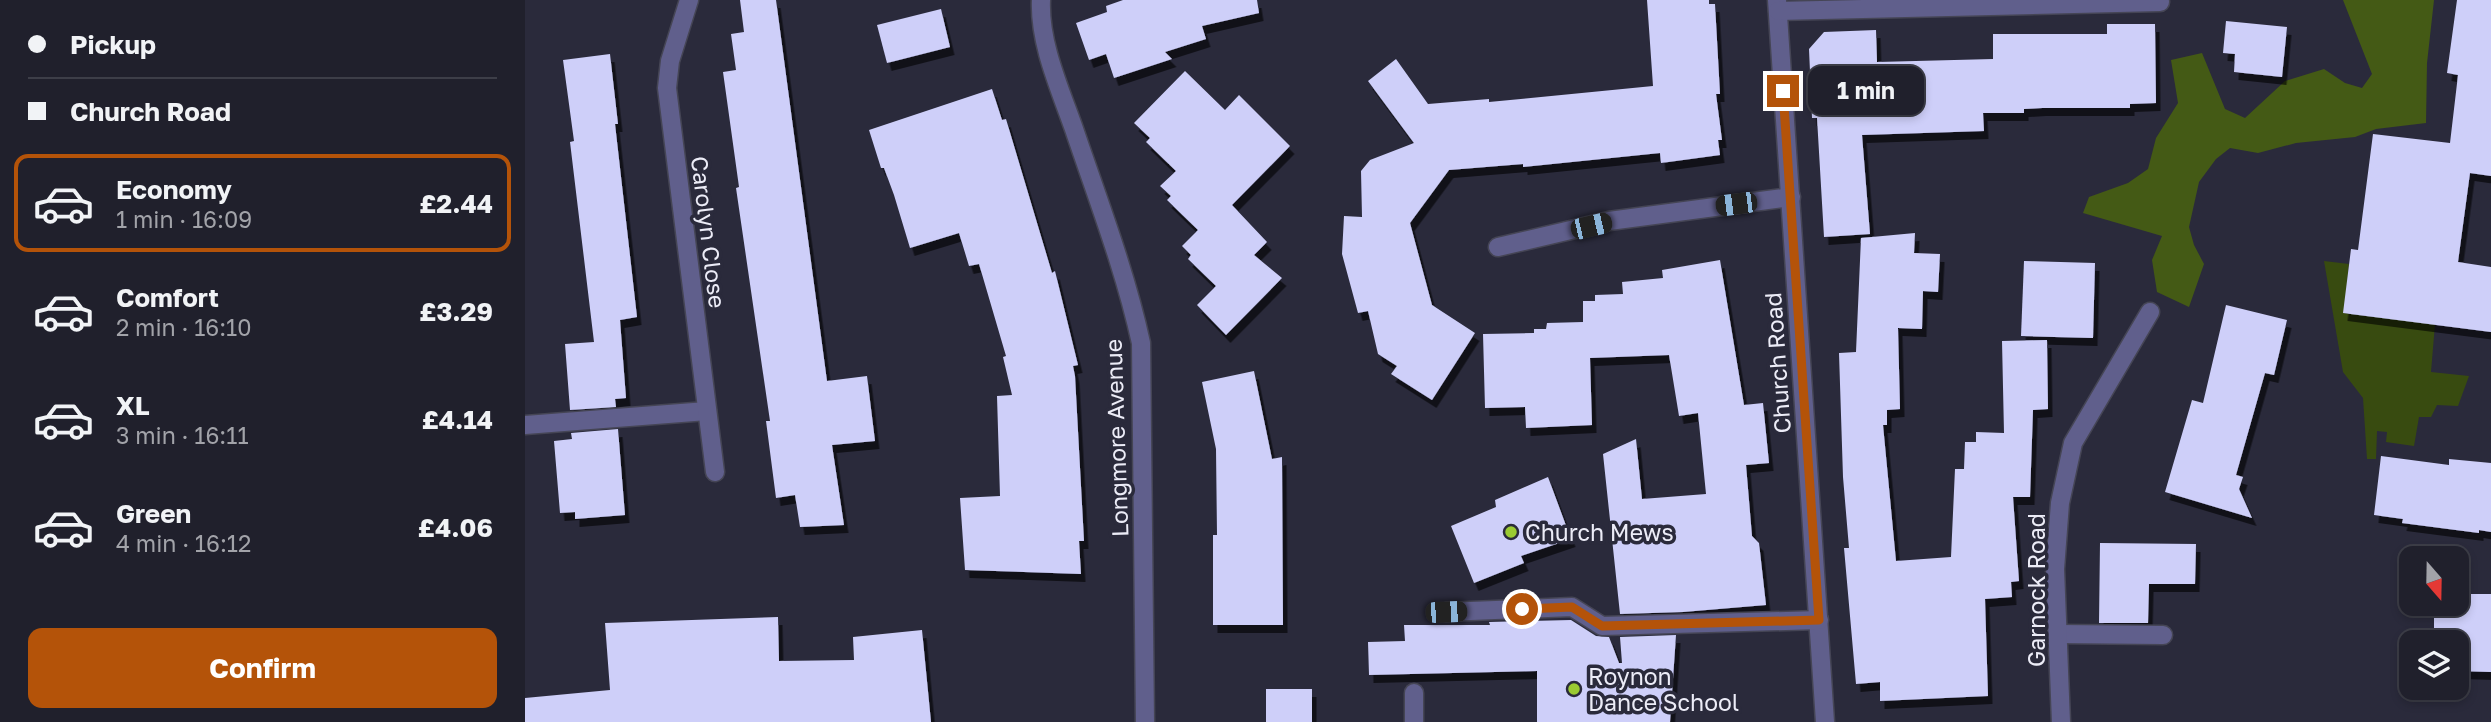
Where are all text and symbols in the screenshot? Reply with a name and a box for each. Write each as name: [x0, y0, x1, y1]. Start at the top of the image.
text: Pickup: [70, 29, 156, 60]
callout: 1 min: [1807, 66, 1923, 116]
route end: [1767, 75, 1799, 107]
text: 1 min: [1837, 76, 1895, 104]
text: Church Road: [70, 96, 231, 127]
street label: Carolyn Close: [686, 154, 732, 310]
icon: car: [32, 172, 95, 235]
text: Economy: [116, 174, 232, 205]
text: £2.44: [419, 188, 493, 219]
car: [1714, 191, 1759, 217]
text: 1 min · 16:09: [116, 205, 252, 233]
car: [1569, 211, 1614, 241]
icon: car: [32, 280, 95, 343]
text: Comfort: [116, 282, 219, 313]
street label: Church Road: [1758, 292, 1796, 434]
text: £3.29: [419, 296, 493, 327]
text: 2 min · 16:10: [116, 313, 252, 341]
street label: Longmore Avenue: [1099, 338, 1133, 538]
icon: car: [32, 388, 95, 451]
text: XL: [116, 390, 150, 421]
text: £4.14: [422, 404, 493, 435]
text: 3 min · 16:11: [116, 421, 249, 449]
icon: car: [32, 496, 95, 559]
text: Green: [116, 498, 191, 529]
text: £4.06: [418, 512, 493, 543]
street label: Garnock Road: [2022, 513, 2050, 667]
place label: Church Mews: [1525, 518, 1674, 546]
marker: Church Mews: [1503, 524, 1519, 540]
text: 4 min · 16:12: [116, 529, 251, 557]
north arrow: [2399, 546, 2469, 616]
map controls: [2399, 546, 2469, 700]
route start: [1506, 593, 1538, 625]
car: [1425, 601, 1468, 623]
button: Confirm: [28, 628, 497, 708]
button: layers: [2399, 630, 2469, 700]
place label: Roynon Dance School: [1588, 662, 1739, 716]
marker: Roynon Dance School: [1566, 681, 1582, 697]

